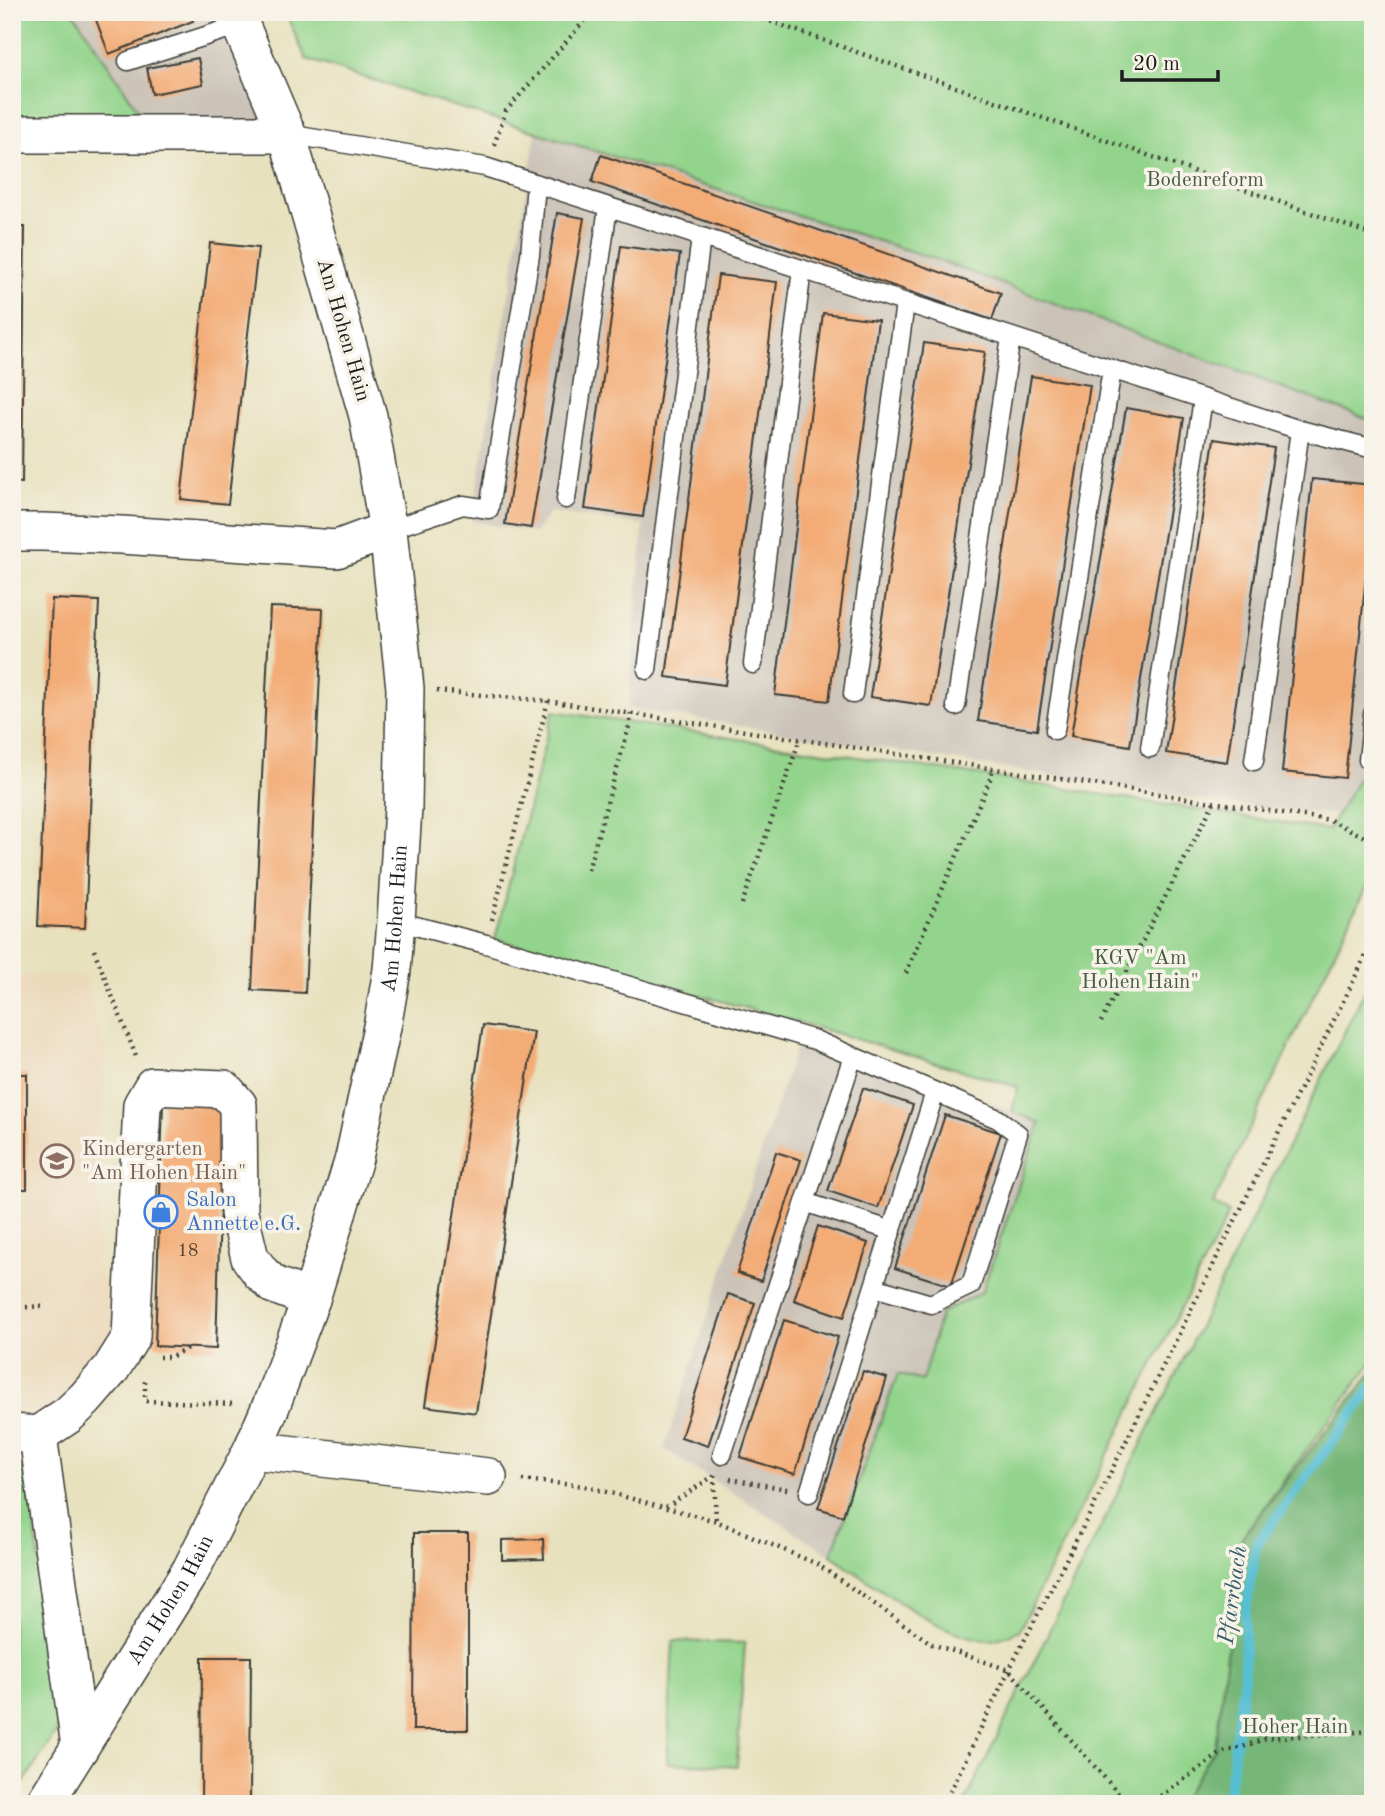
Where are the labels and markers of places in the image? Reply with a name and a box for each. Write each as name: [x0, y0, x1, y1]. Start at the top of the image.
place label: Kindergarten "Am Hohen Hain": [82, 1139, 246, 1184]
school or university icon: Kindergarten "Am Hohen Hain": [38, 1142, 76, 1180]
place label: Salon Annette e.G.: [186, 1190, 301, 1235]
shop icon: Salon Annette e.G.: [142, 1193, 180, 1231]

